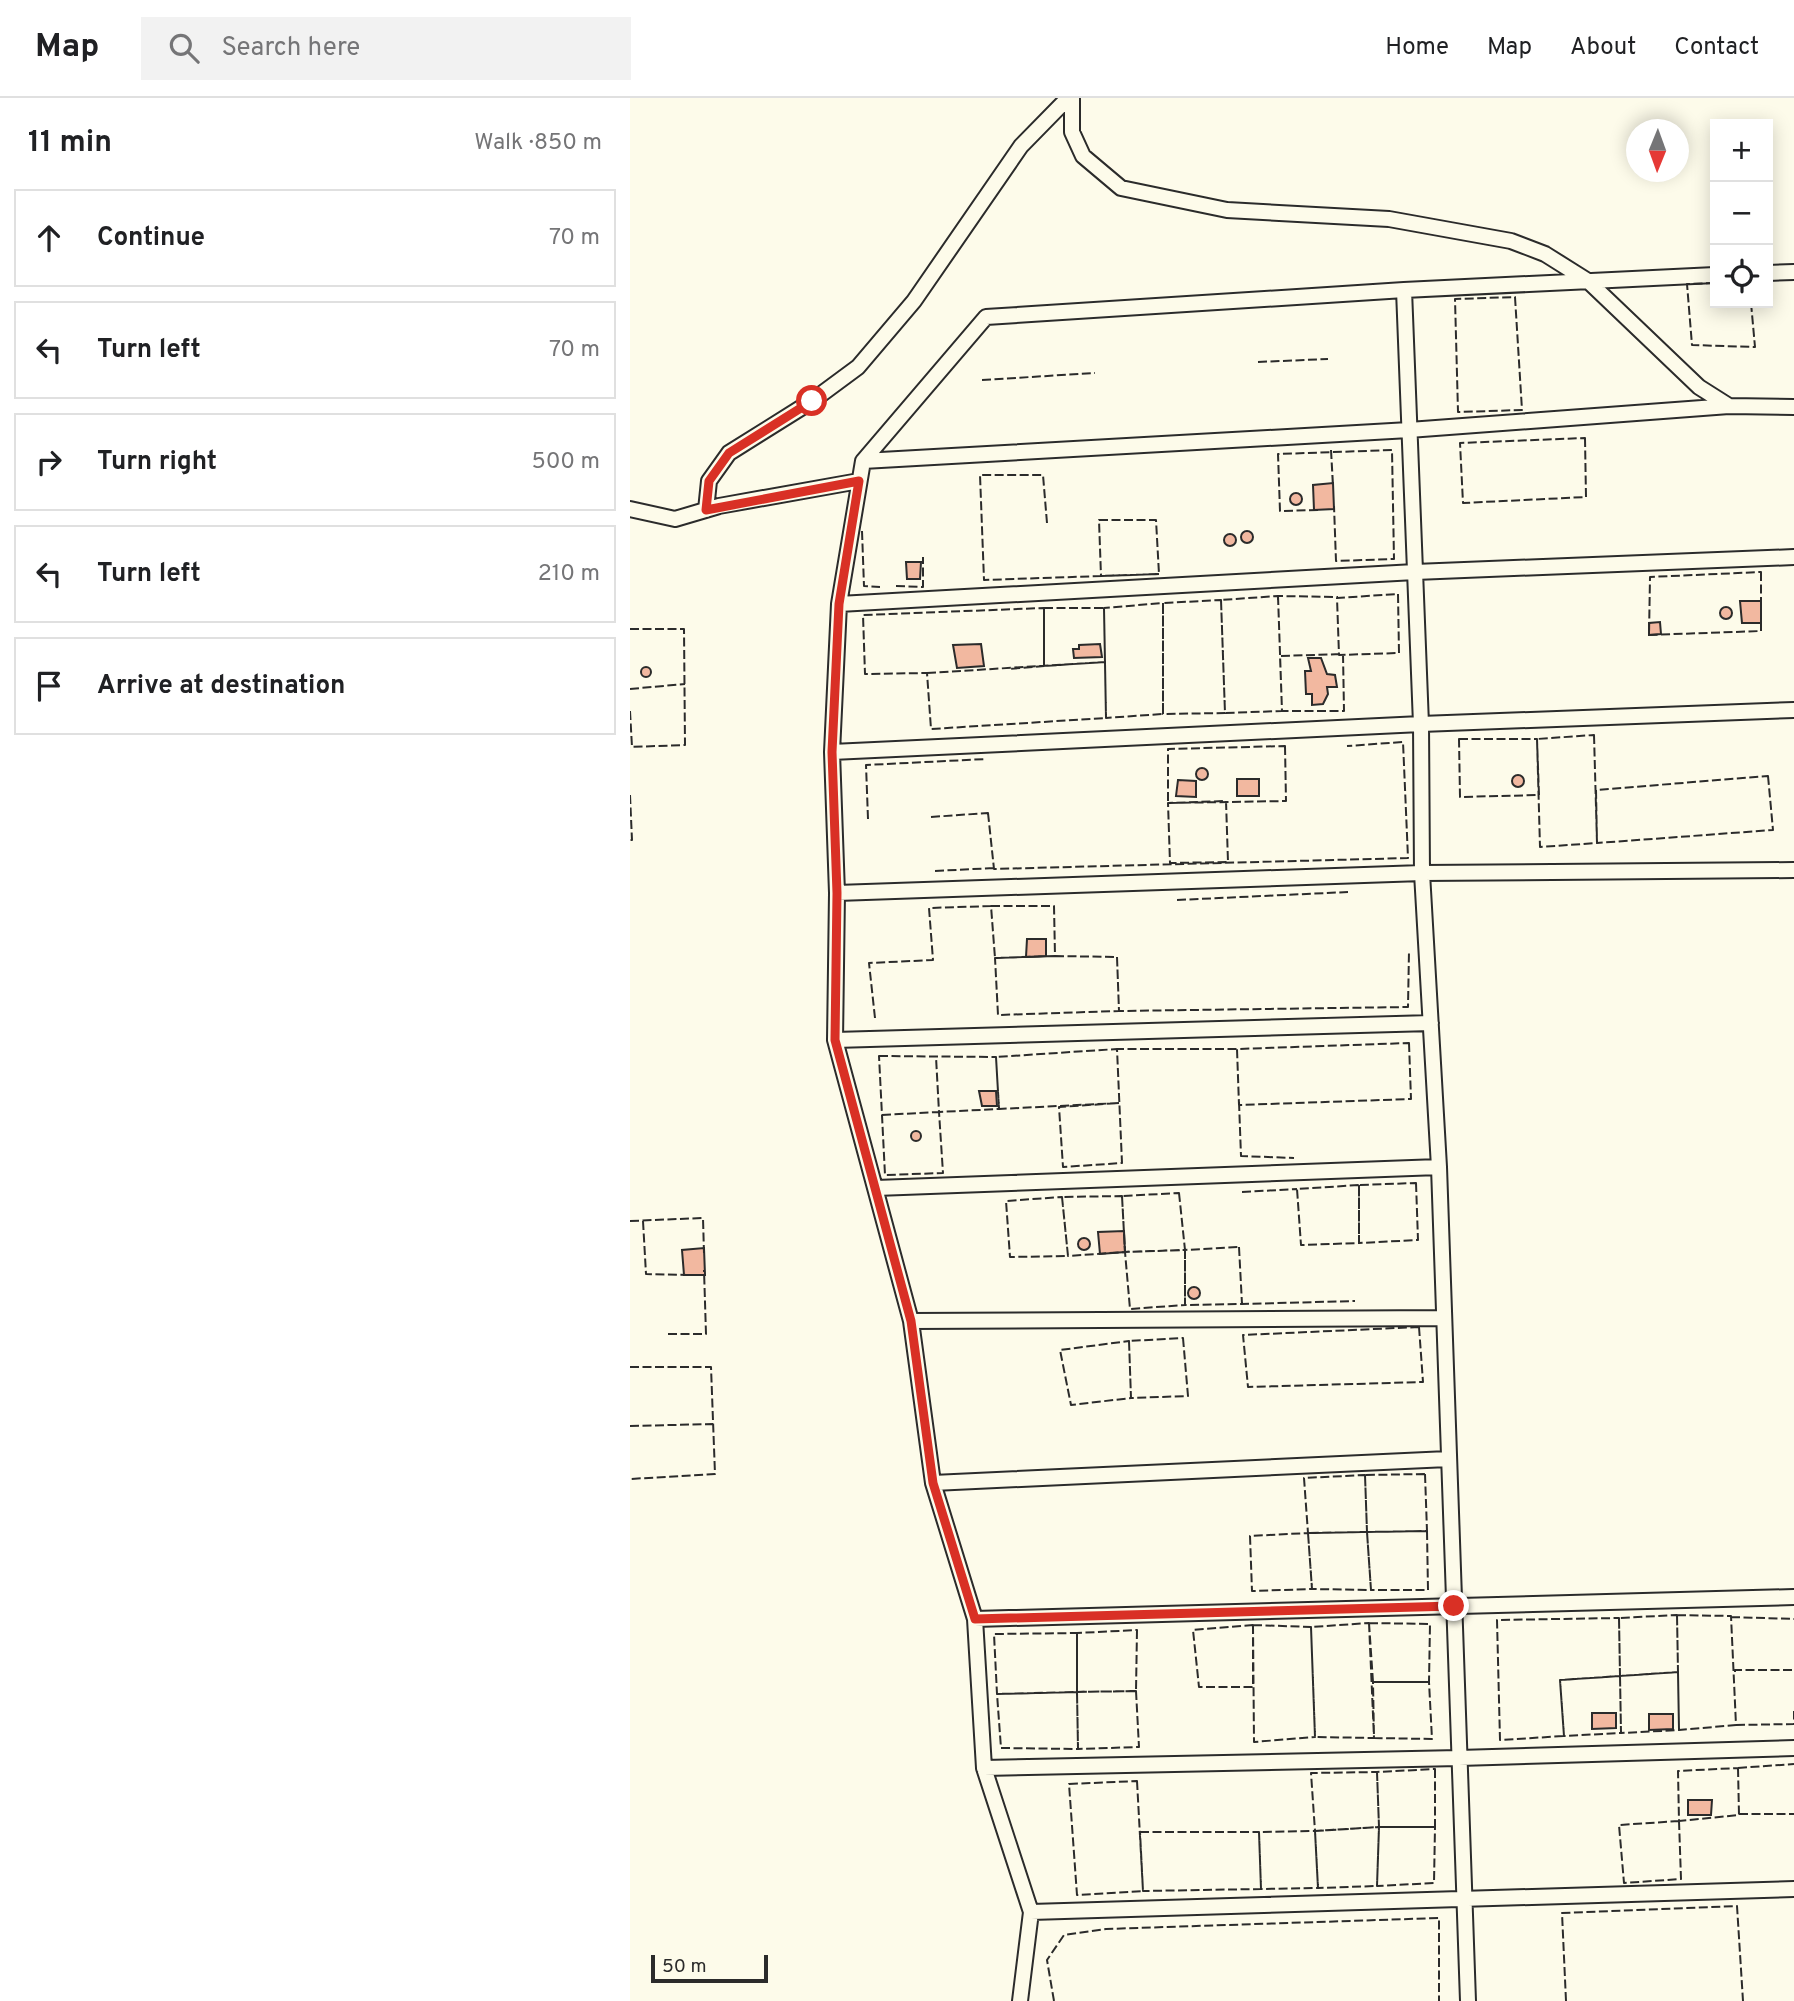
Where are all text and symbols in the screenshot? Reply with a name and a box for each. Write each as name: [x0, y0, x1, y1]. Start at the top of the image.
search box: [141, 17, 631, 80]
text: Map: [35, 27, 99, 69]
icon: search: [165, 29, 203, 67]
text: Search here: [221, 32, 360, 65]
text: Home: [1385, 33, 1449, 63]
text: Map: [1487, 33, 1532, 63]
text: About: [1570, 33, 1636, 63]
text: Contact: [1674, 33, 1759, 63]
north arrow: [1626, 119, 1689, 182]
map controls: [1710, 119, 1773, 308]
button: +: [1710, 119, 1773, 182]
text: 11 min: [28, 125, 112, 162]
text: Walk · 850 m: [474, 129, 602, 158]
button: −: [1710, 182, 1773, 245]
icon: ahead: [30, 219, 68, 257]
text: Continue: [97, 222, 205, 255]
text: 70 m: [549, 224, 600, 253]
button: locate: [1710, 245, 1773, 308]
icon: left: [30, 331, 68, 369]
text: Turn left: [97, 334, 201, 367]
text: 70 m: [549, 336, 600, 365]
route start: [796, 385, 827, 416]
icon: right: [30, 443, 68, 481]
text: Turn right: [97, 446, 217, 479]
text: 500 m: [532, 448, 600, 477]
icon: left: [30, 555, 68, 593]
text: Turn left: [97, 558, 201, 591]
text: 210 m: [538, 560, 600, 589]
icon: arrive: [30, 667, 68, 705]
text: Arrive at destination: [97, 670, 345, 703]
route end: [1438, 1590, 1469, 1621]
scale bar: [651, 1952, 768, 1984]
text: 50 m: [662, 1955, 707, 1979]

